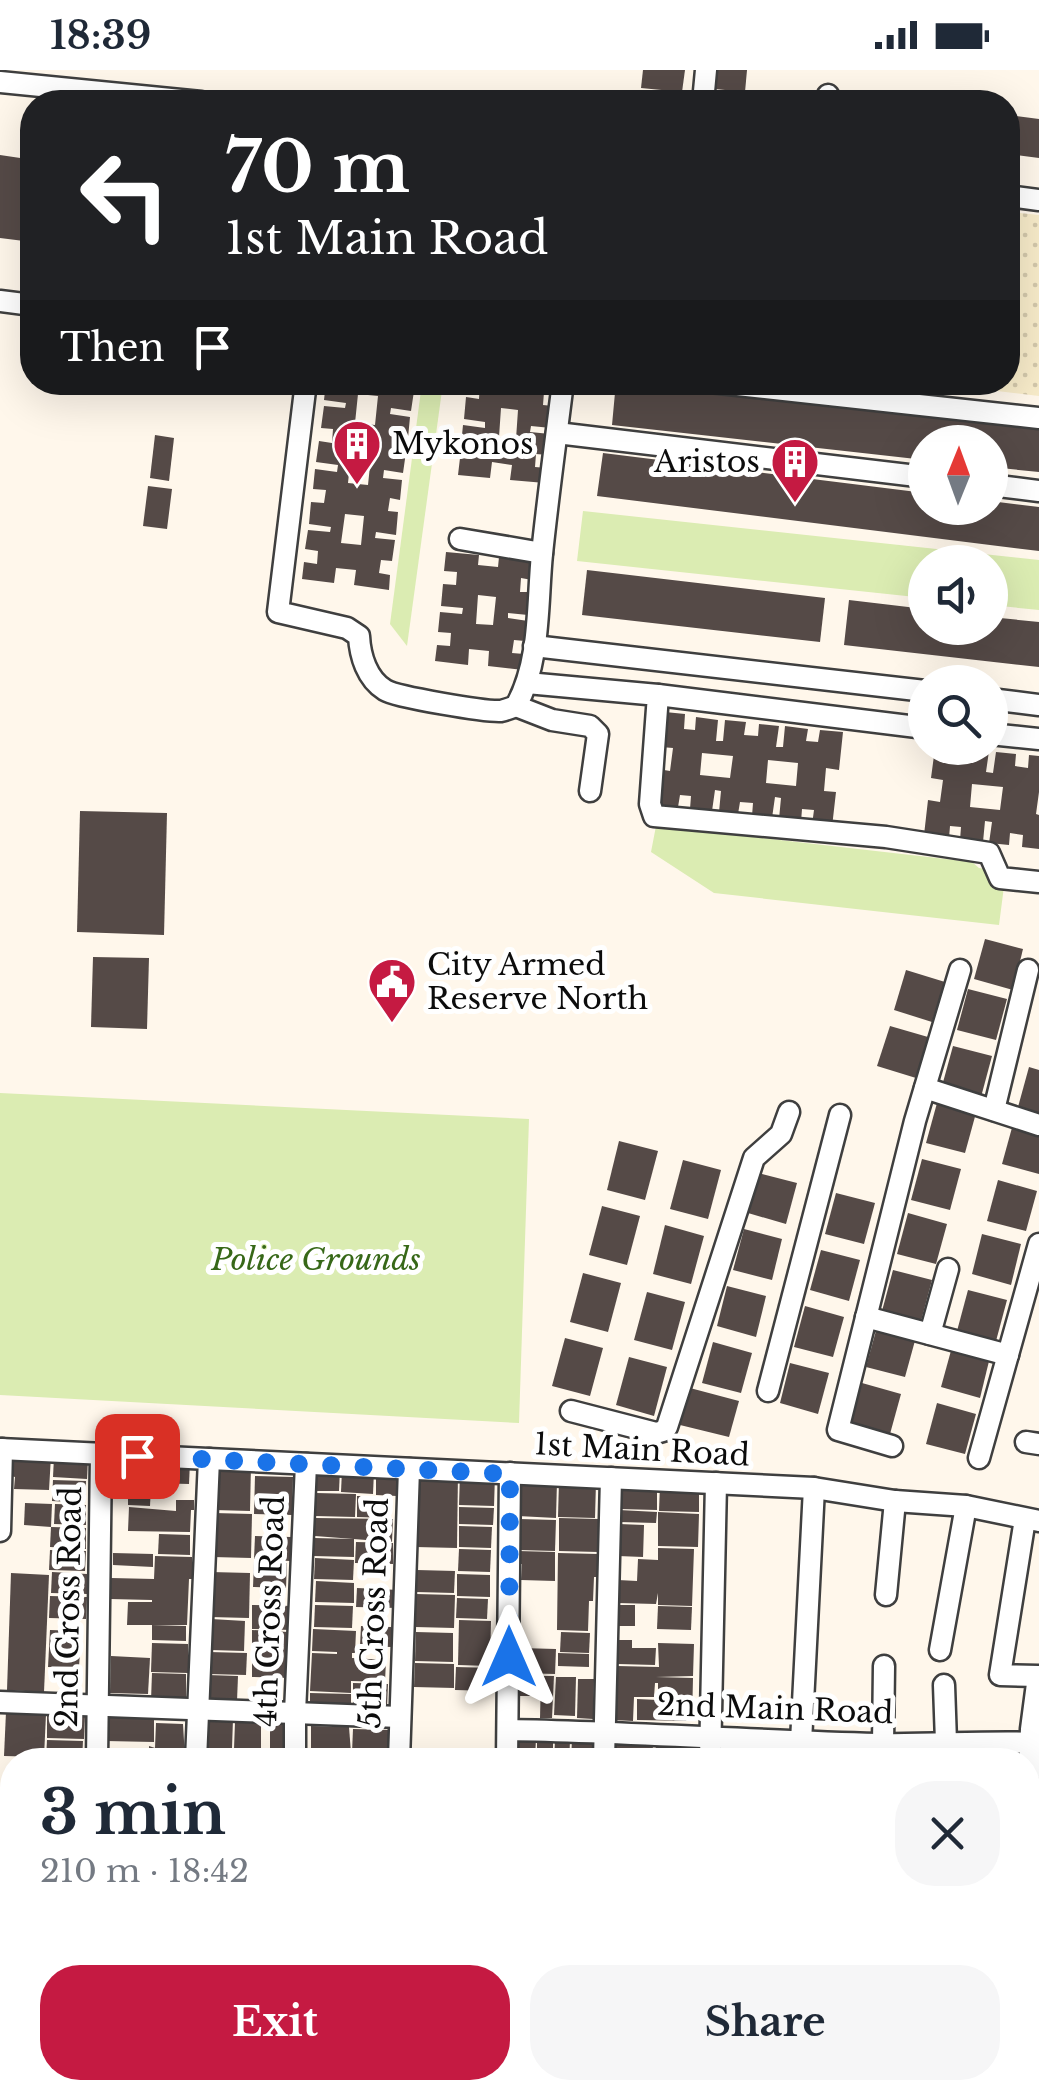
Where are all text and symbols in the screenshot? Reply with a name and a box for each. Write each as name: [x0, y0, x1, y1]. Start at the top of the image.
text: 18:39: [50, 12, 151, 59]
text: 70 m: [225, 124, 410, 211]
icon: left: [60, 130, 190, 260]
text: 1st Main Road: [225, 210, 548, 266]
icon: arrive: [185, 320, 240, 375]
text: Then: [60, 324, 165, 371]
building icon: Mykonos: [331, 418, 383, 486]
place label: Mykonos: [392, 425, 534, 462]
north arrow: [908, 425, 1008, 525]
map controls: [908, 425, 1008, 765]
building icon: Aristos: [769, 436, 821, 504]
place label: Aristos: [653, 443, 760, 480]
button: sound: [908, 545, 1008, 645]
button: search: [908, 665, 1008, 765]
place label: City Armed Reserve North: [427, 946, 648, 1017]
public building icon: City Armed Reserve North: [366, 956, 418, 1024]
park label: Police Grounds: [210, 1241, 421, 1278]
pin: [95, 1414, 180, 1499]
street label: 1st Main Road: [533, 1425, 751, 1474]
icon: arrive: [110, 1429, 165, 1484]
street label: 2nd Cross Road: [48, 1486, 89, 1728]
street label: 4th Cross Road: [247, 1495, 292, 1727]
street label: 5th Cross Road: [351, 1497, 396, 1729]
position arrow: [457, 1605, 561, 1709]
street label: 2nd Main Road: [656, 1686, 894, 1731]
text: 3 min: [40, 1776, 226, 1850]
button: close: [895, 1781, 1000, 1886]
text: 210 m · 18:42: [40, 1851, 249, 1891]
button: Exit: [40, 1965, 510, 2080]
button: Share: [530, 1965, 1000, 2080]

